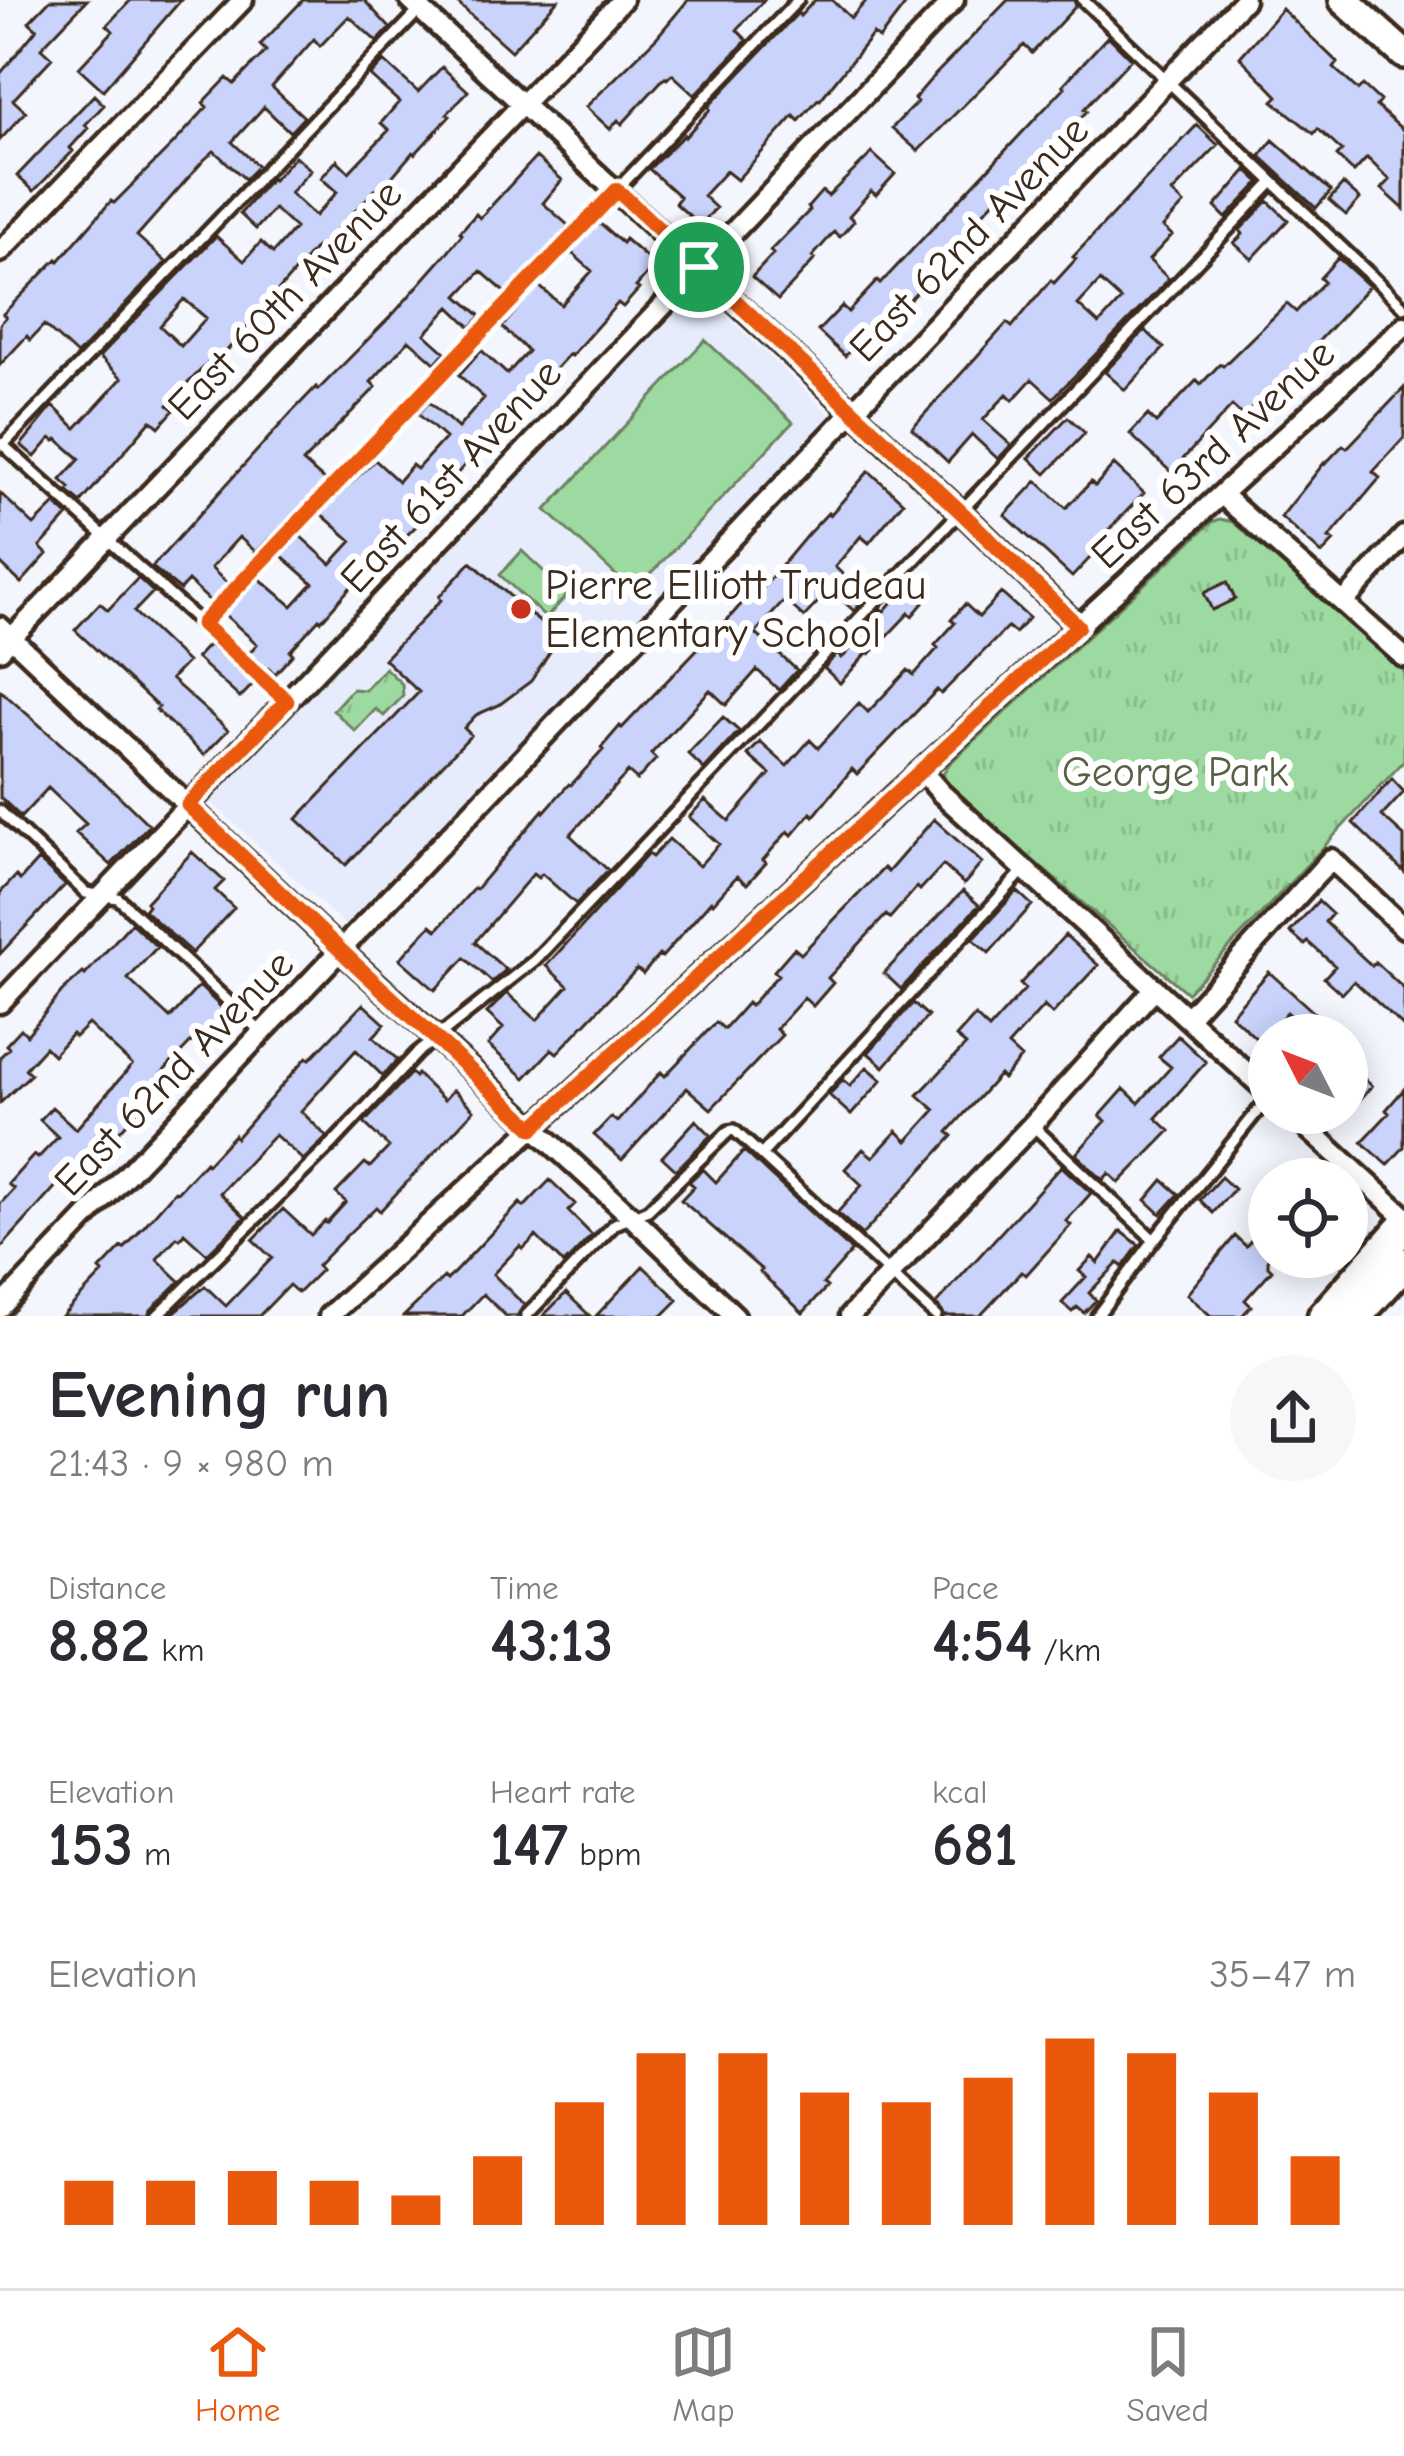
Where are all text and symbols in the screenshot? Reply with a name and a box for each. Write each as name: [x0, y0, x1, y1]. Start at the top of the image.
street label: East 62nd Avenue: [839, 106, 1099, 372]
street label: East 60th Avenue: [158, 170, 412, 430]
pin: [648, 216, 750, 318]
icon: arrive: [666, 234, 732, 300]
street label: East 63rd Avenue: [1081, 329, 1345, 579]
street label: East 61st Avenue: [330, 349, 572, 603]
place label: Pierre Elliott Trudeau Elementary School: [545, 561, 926, 658]
marker: Pierre Elliott Trudeau Elementary School: [508, 596, 534, 622]
park label: George Park: [1062, 748, 1288, 797]
street label: East 62nd Avenue: [44, 940, 304, 1206]
north arrow: [1248, 1014, 1368, 1134]
map controls: [1248, 1014, 1368, 1278]
button: locate: [1248, 1158, 1368, 1278]
button: share: [1230, 1355, 1356, 1481]
text: Evening run: [48, 1358, 390, 1434]
text: 21:43 · 9 × 980 m: [48, 1441, 334, 1486]
text: Distance: [48, 1569, 166, 1607]
text: Time: [490, 1569, 559, 1607]
text: Pace: [932, 1569, 999, 1607]
text: 8.82: [48, 1607, 150, 1676]
text: 43:13: [490, 1607, 613, 1676]
text: 4:54: [932, 1607, 1033, 1676]
text: km: [150, 1631, 204, 1669]
text: /km: [1033, 1631, 1101, 1669]
text: Elevation: [48, 1773, 174, 1811]
text: Heart rate: [490, 1773, 636, 1811]
text: kcal: [932, 1773, 987, 1811]
text: 153: [48, 1811, 133, 1880]
text: 147: [490, 1811, 568, 1880]
text: 681: [932, 1811, 1018, 1880]
text: m: [133, 1835, 171, 1873]
text: bpm: [568, 1835, 642, 1873]
text: Elevation: [48, 1952, 197, 1997]
text: 35–47 m: [1209, 1952, 1356, 1997]
tab: Home: [195, 2319, 280, 2429]
tab: Map: [670, 2319, 736, 2429]
tab: Saved: [1126, 2319, 1209, 2429]

